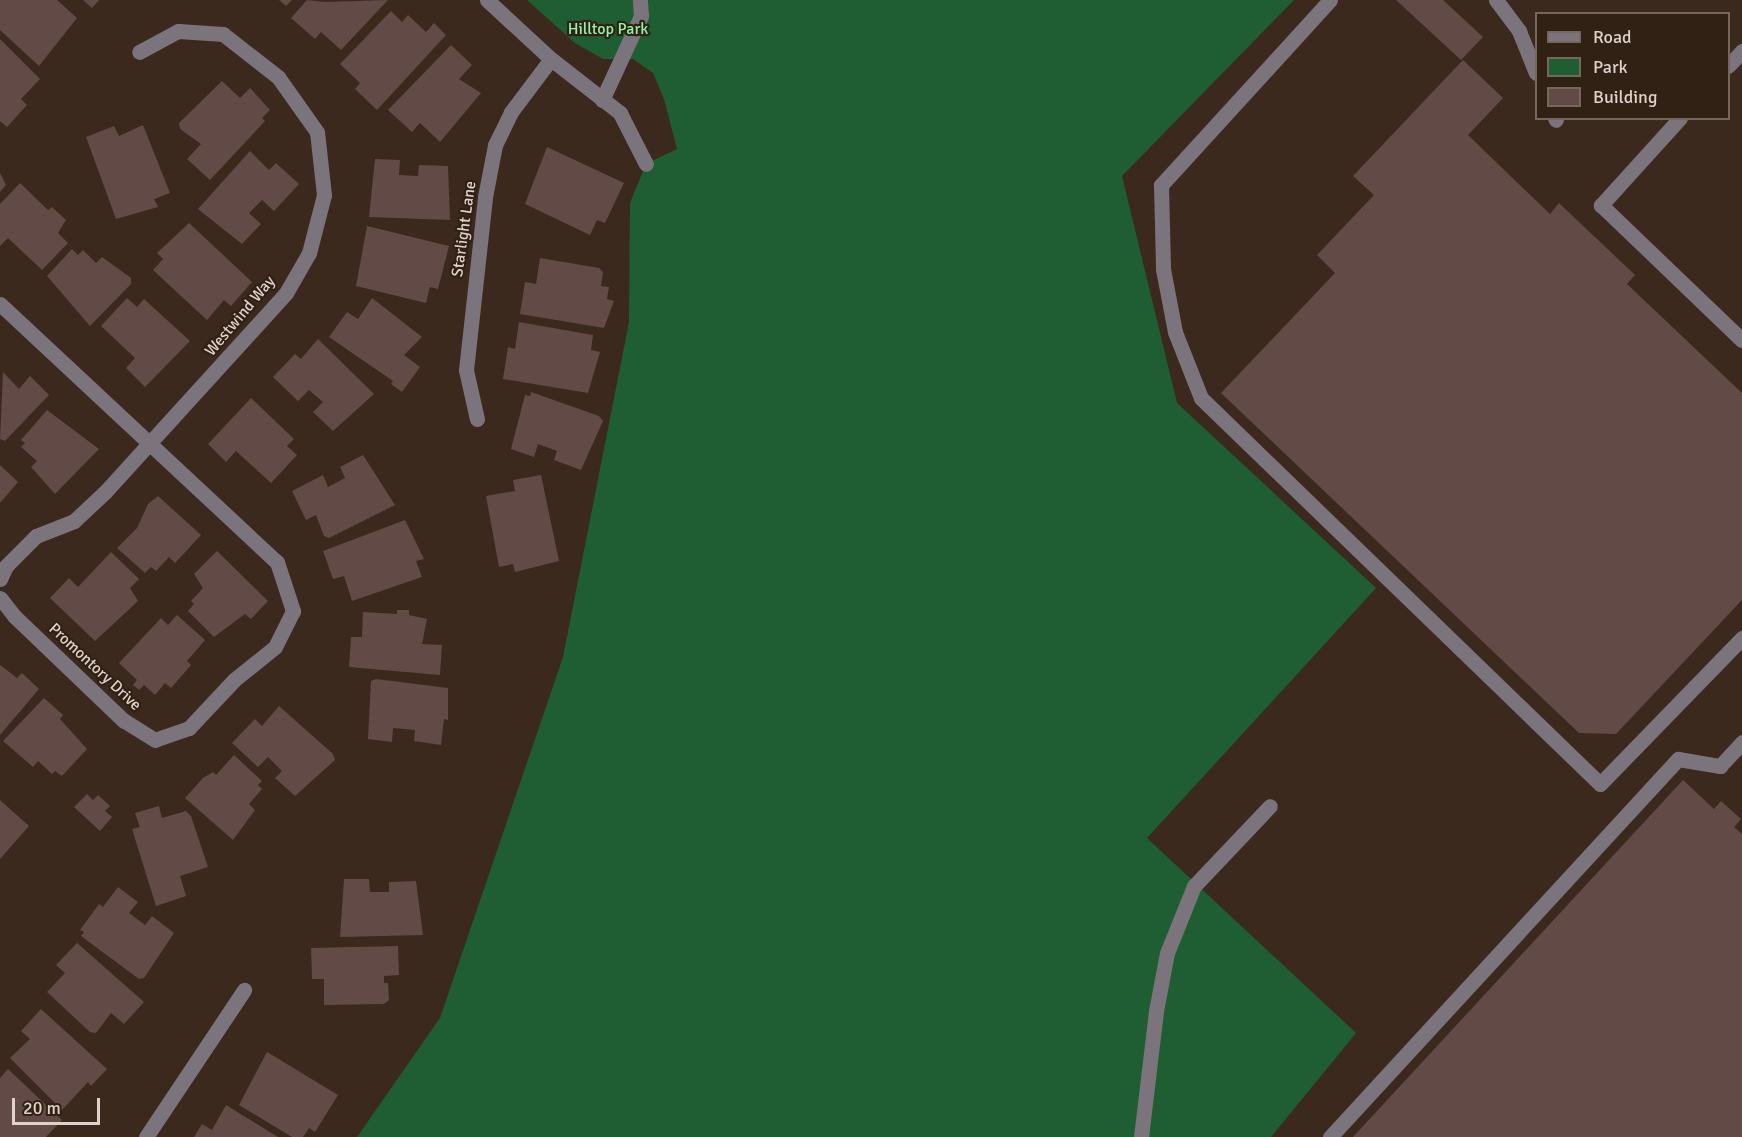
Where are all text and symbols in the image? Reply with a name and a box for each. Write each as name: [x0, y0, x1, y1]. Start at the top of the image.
legend: [1535, 12, 1730, 120]
park label: Hilltop Park: [568, 19, 648, 39]
text: Road: [1593, 26, 1632, 48]
text: Park: [1593, 56, 1628, 78]
text: Building: [1593, 86, 1657, 108]
street label: Starlight Lane: [448, 180, 480, 278]
street label: Westwind Way: [201, 272, 279, 360]
street label: Promontory Drive: [45, 619, 145, 715]
scale bar: [15, 1086, 104, 1124]
text: 20 m: [23, 1097, 61, 1119]

